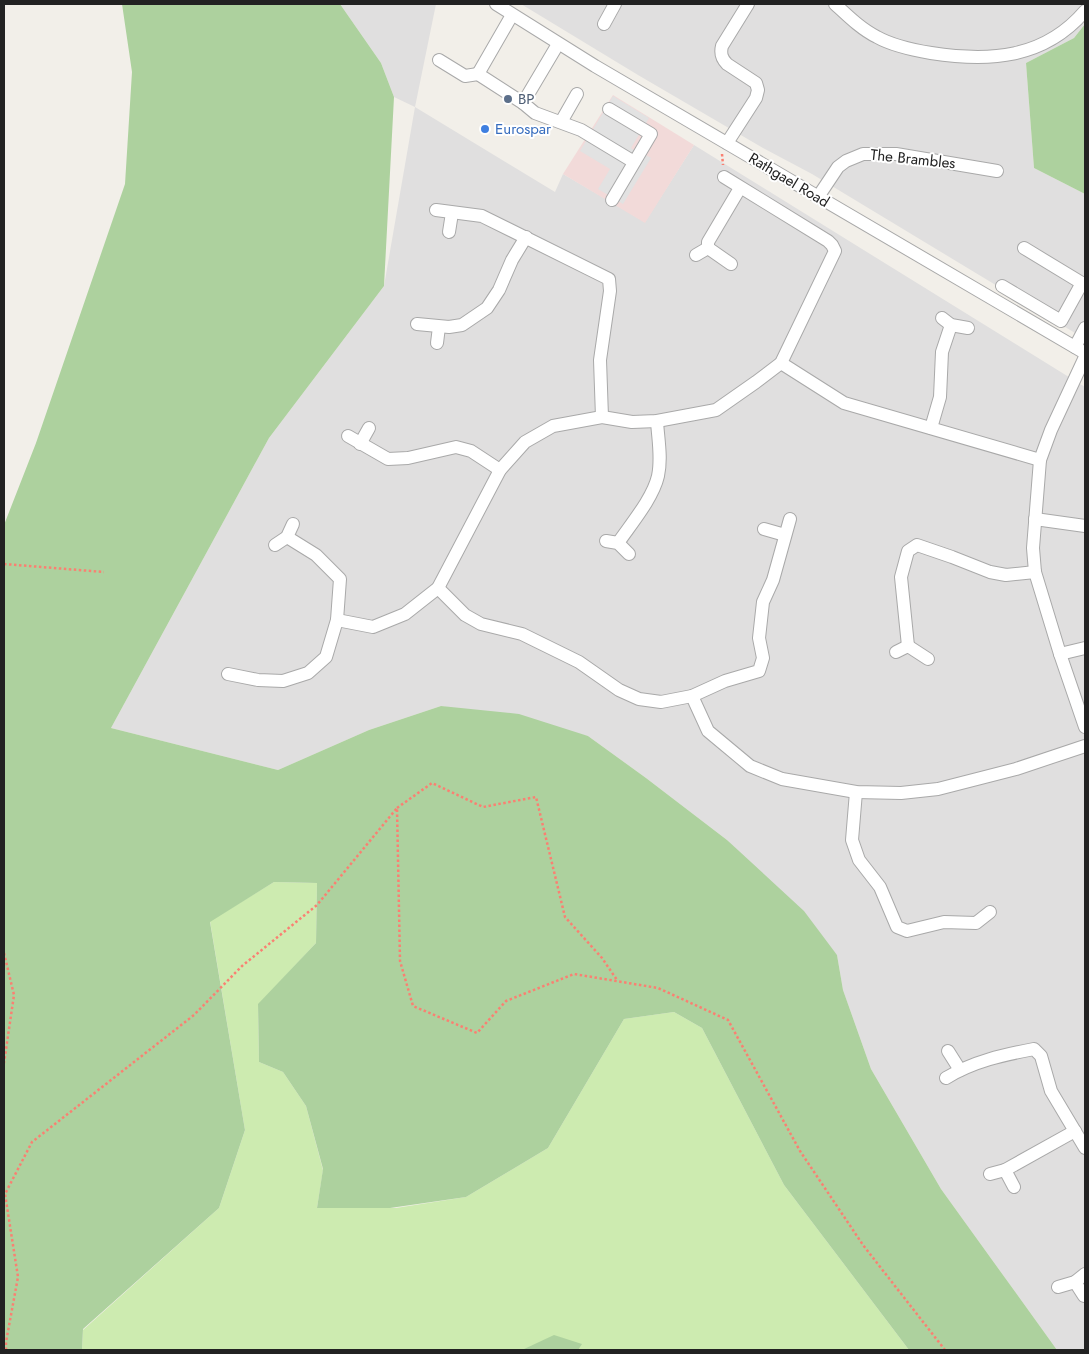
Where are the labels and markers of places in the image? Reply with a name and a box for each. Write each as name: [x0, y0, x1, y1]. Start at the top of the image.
place label: BP: [518, 88, 535, 110]
marker: BP: [502, 93, 514, 105]
place label: Eurospar: [495, 118, 552, 140]
marker: Eurospar: [479, 123, 491, 135]

